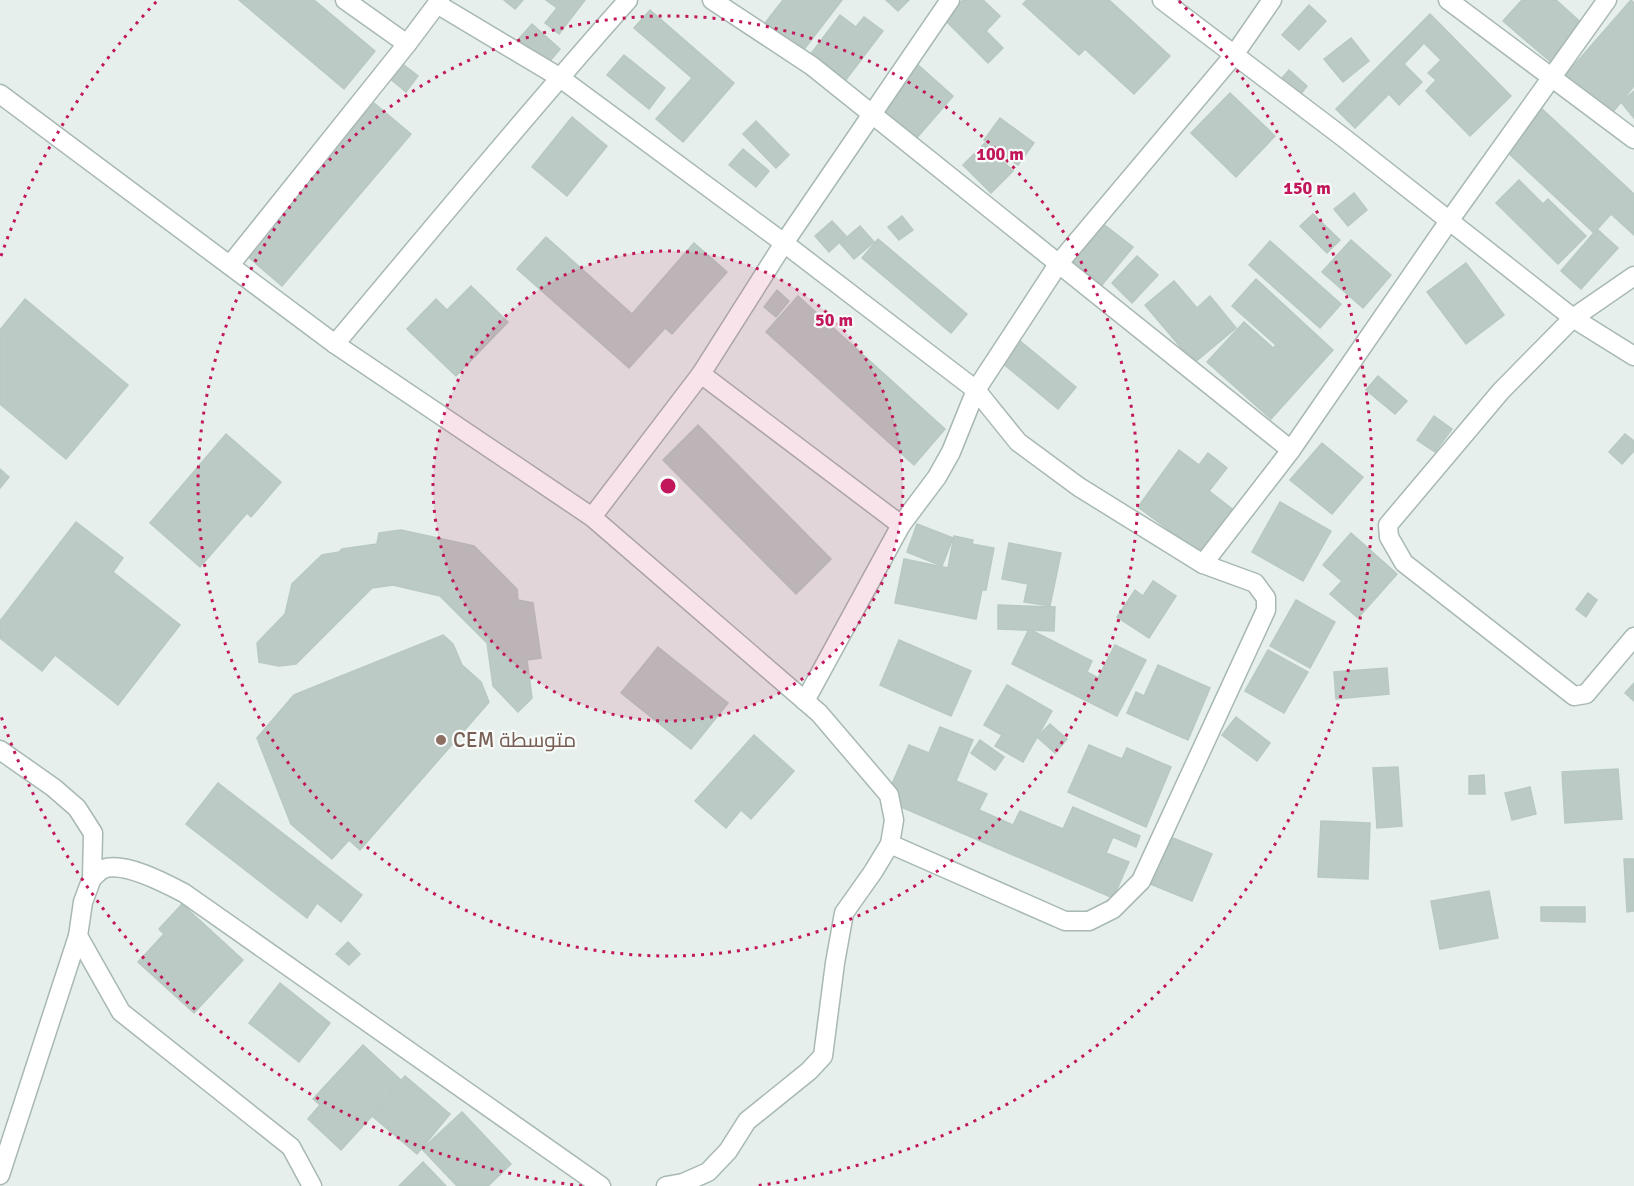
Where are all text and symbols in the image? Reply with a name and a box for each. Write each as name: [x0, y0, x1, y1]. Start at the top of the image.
text: 100 m: [976, 143, 1024, 165]
text: 150 m: [1283, 177, 1331, 199]
text: 50 m: [815, 309, 853, 331]
centre of rings: [658, 476, 678, 496]
place label: CEM متوسطة: [453, 727, 576, 753]
marker: CEM متوسطة: [434, 733, 448, 747]

